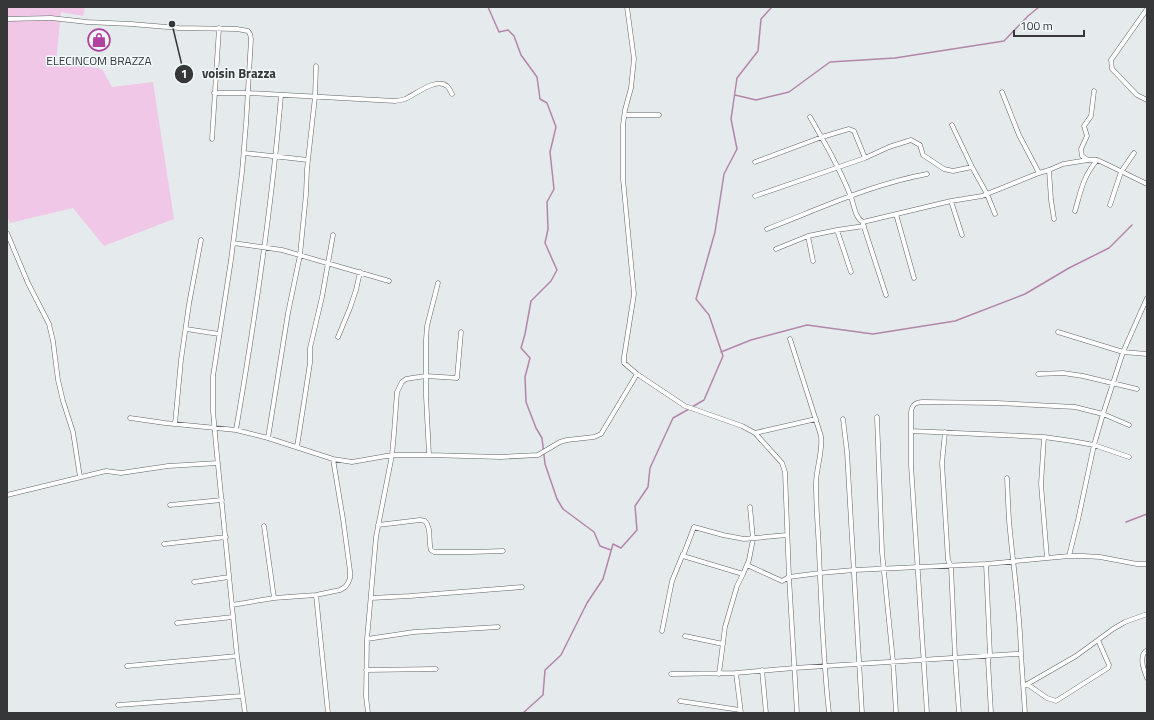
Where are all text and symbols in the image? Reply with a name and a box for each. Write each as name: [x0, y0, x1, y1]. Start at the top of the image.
scale bar: [1014, 12, 1084, 38]
text: 100 m: [1020, 16, 1053, 35]
shop icon: ELECINCOM BRAZZA: [86, 27, 112, 53]
place label: ELECINCOM BRAZZA: [46, 51, 152, 70]
callout: voisin Brazza: [174, 61, 284, 86]
text: voisin Brazza: [202, 63, 276, 83]
text: 1: [181, 64, 187, 83]

